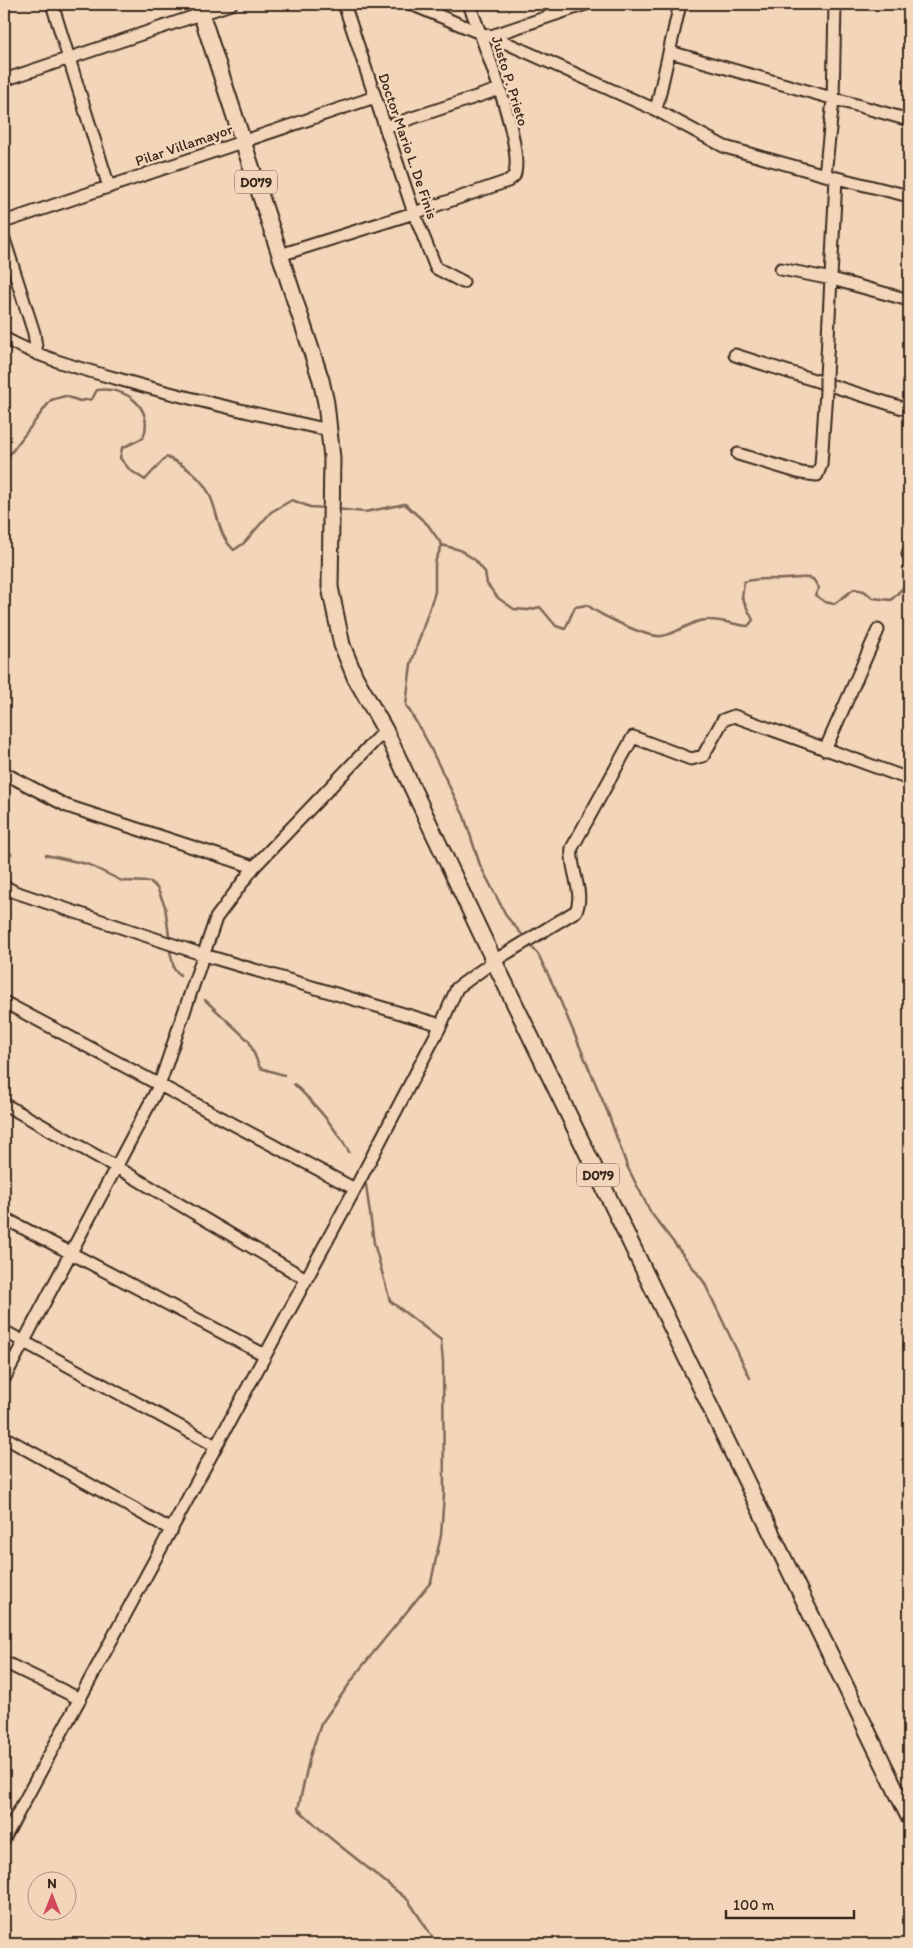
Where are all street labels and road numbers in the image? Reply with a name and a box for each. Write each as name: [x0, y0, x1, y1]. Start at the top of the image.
street label: Justo P. Prieto: [488, 34, 532, 128]
street label: Doctor Mario L. De Finis: [375, 71, 442, 222]
street label: Pilar Villamayor: [133, 120, 235, 170]
road number: D079: [235, 170, 277, 193]
road number: D079: [577, 1164, 619, 1186]

